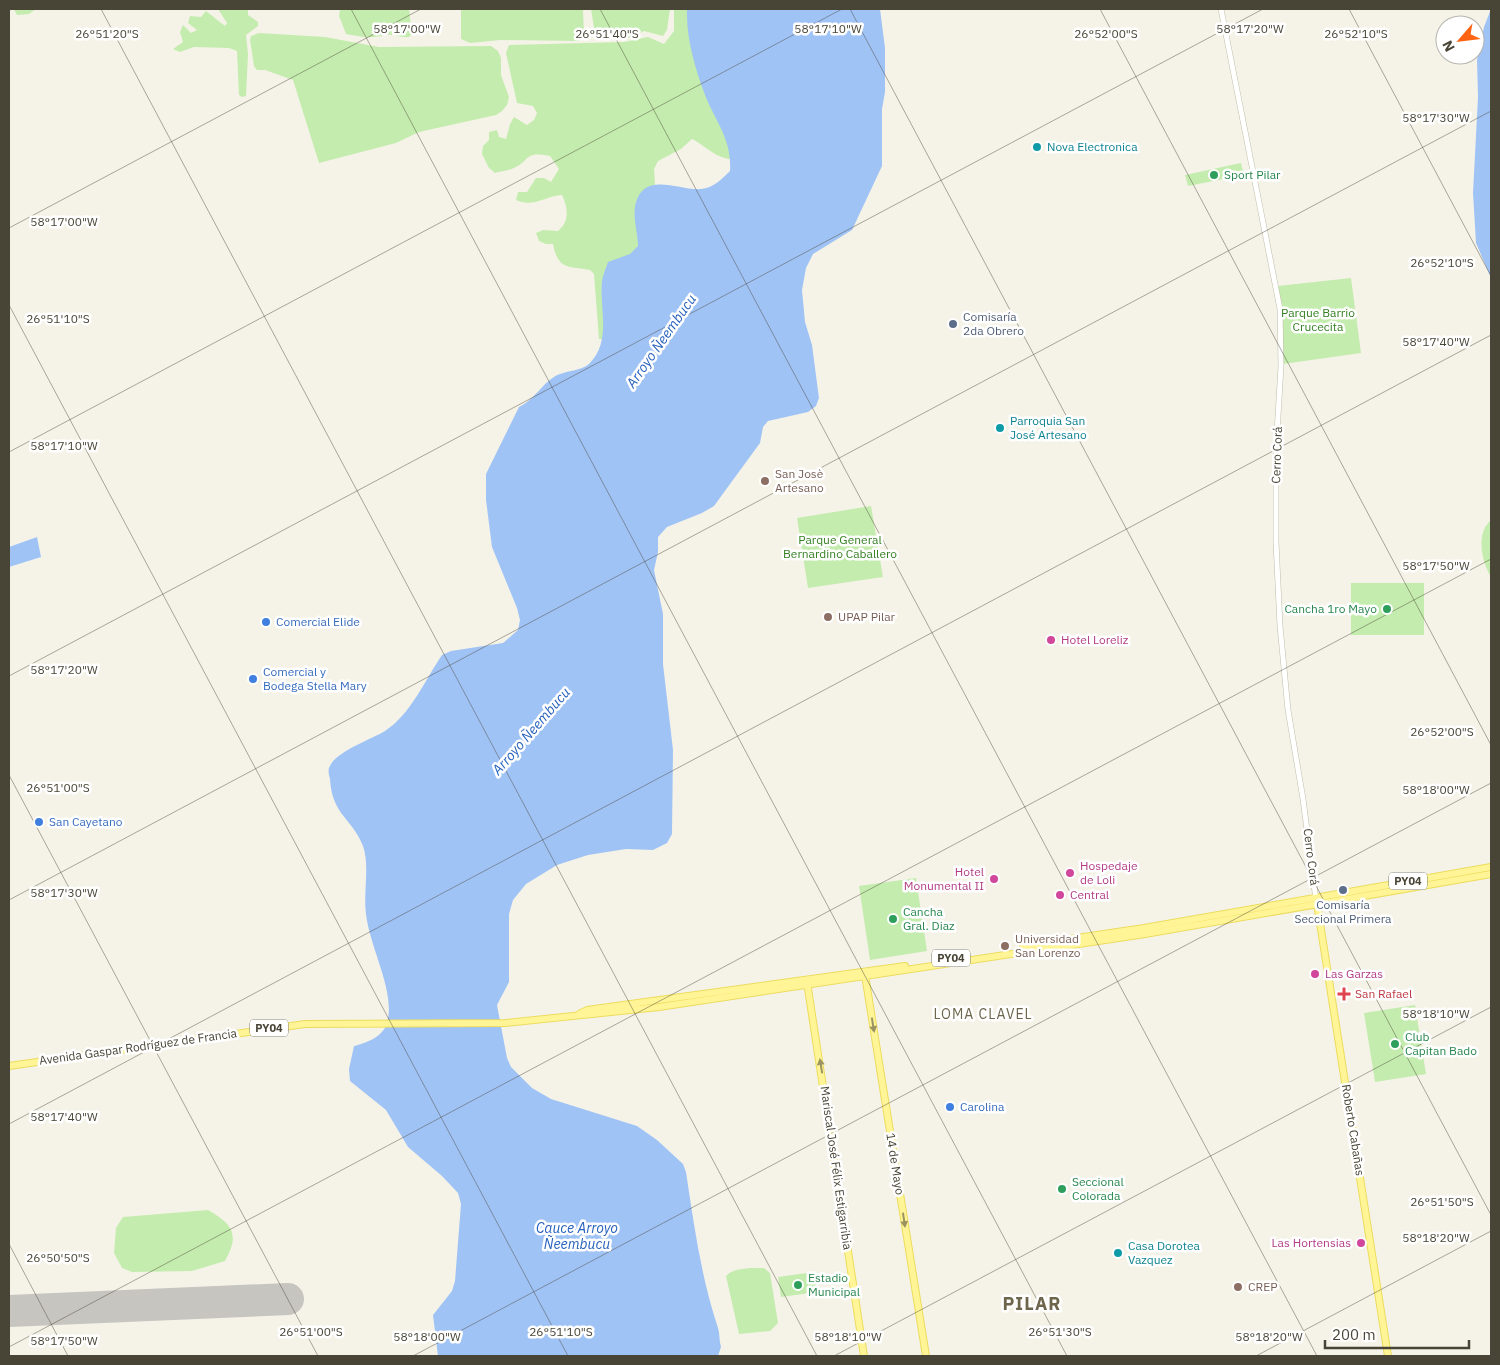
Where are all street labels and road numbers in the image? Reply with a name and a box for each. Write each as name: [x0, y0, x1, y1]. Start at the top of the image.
street label: Cerro Corá: [1268, 426, 1285, 484]
street label: Cerro Corá: [1301, 828, 1323, 887]
road number: PY04: [1389, 872, 1427, 889]
road number: PY04: [932, 950, 970, 966]
road number: PY04: [250, 1020, 288, 1036]
street label: Avenida Gaspar Rodríguez de Francia: [38, 1025, 238, 1068]
street label: Roberto Cabañas: [1339, 1083, 1368, 1177]
street label: Mariscal José Félix Estigarribia: [818, 1085, 855, 1251]
street label: 14 de Mayo: [883, 1132, 908, 1196]

